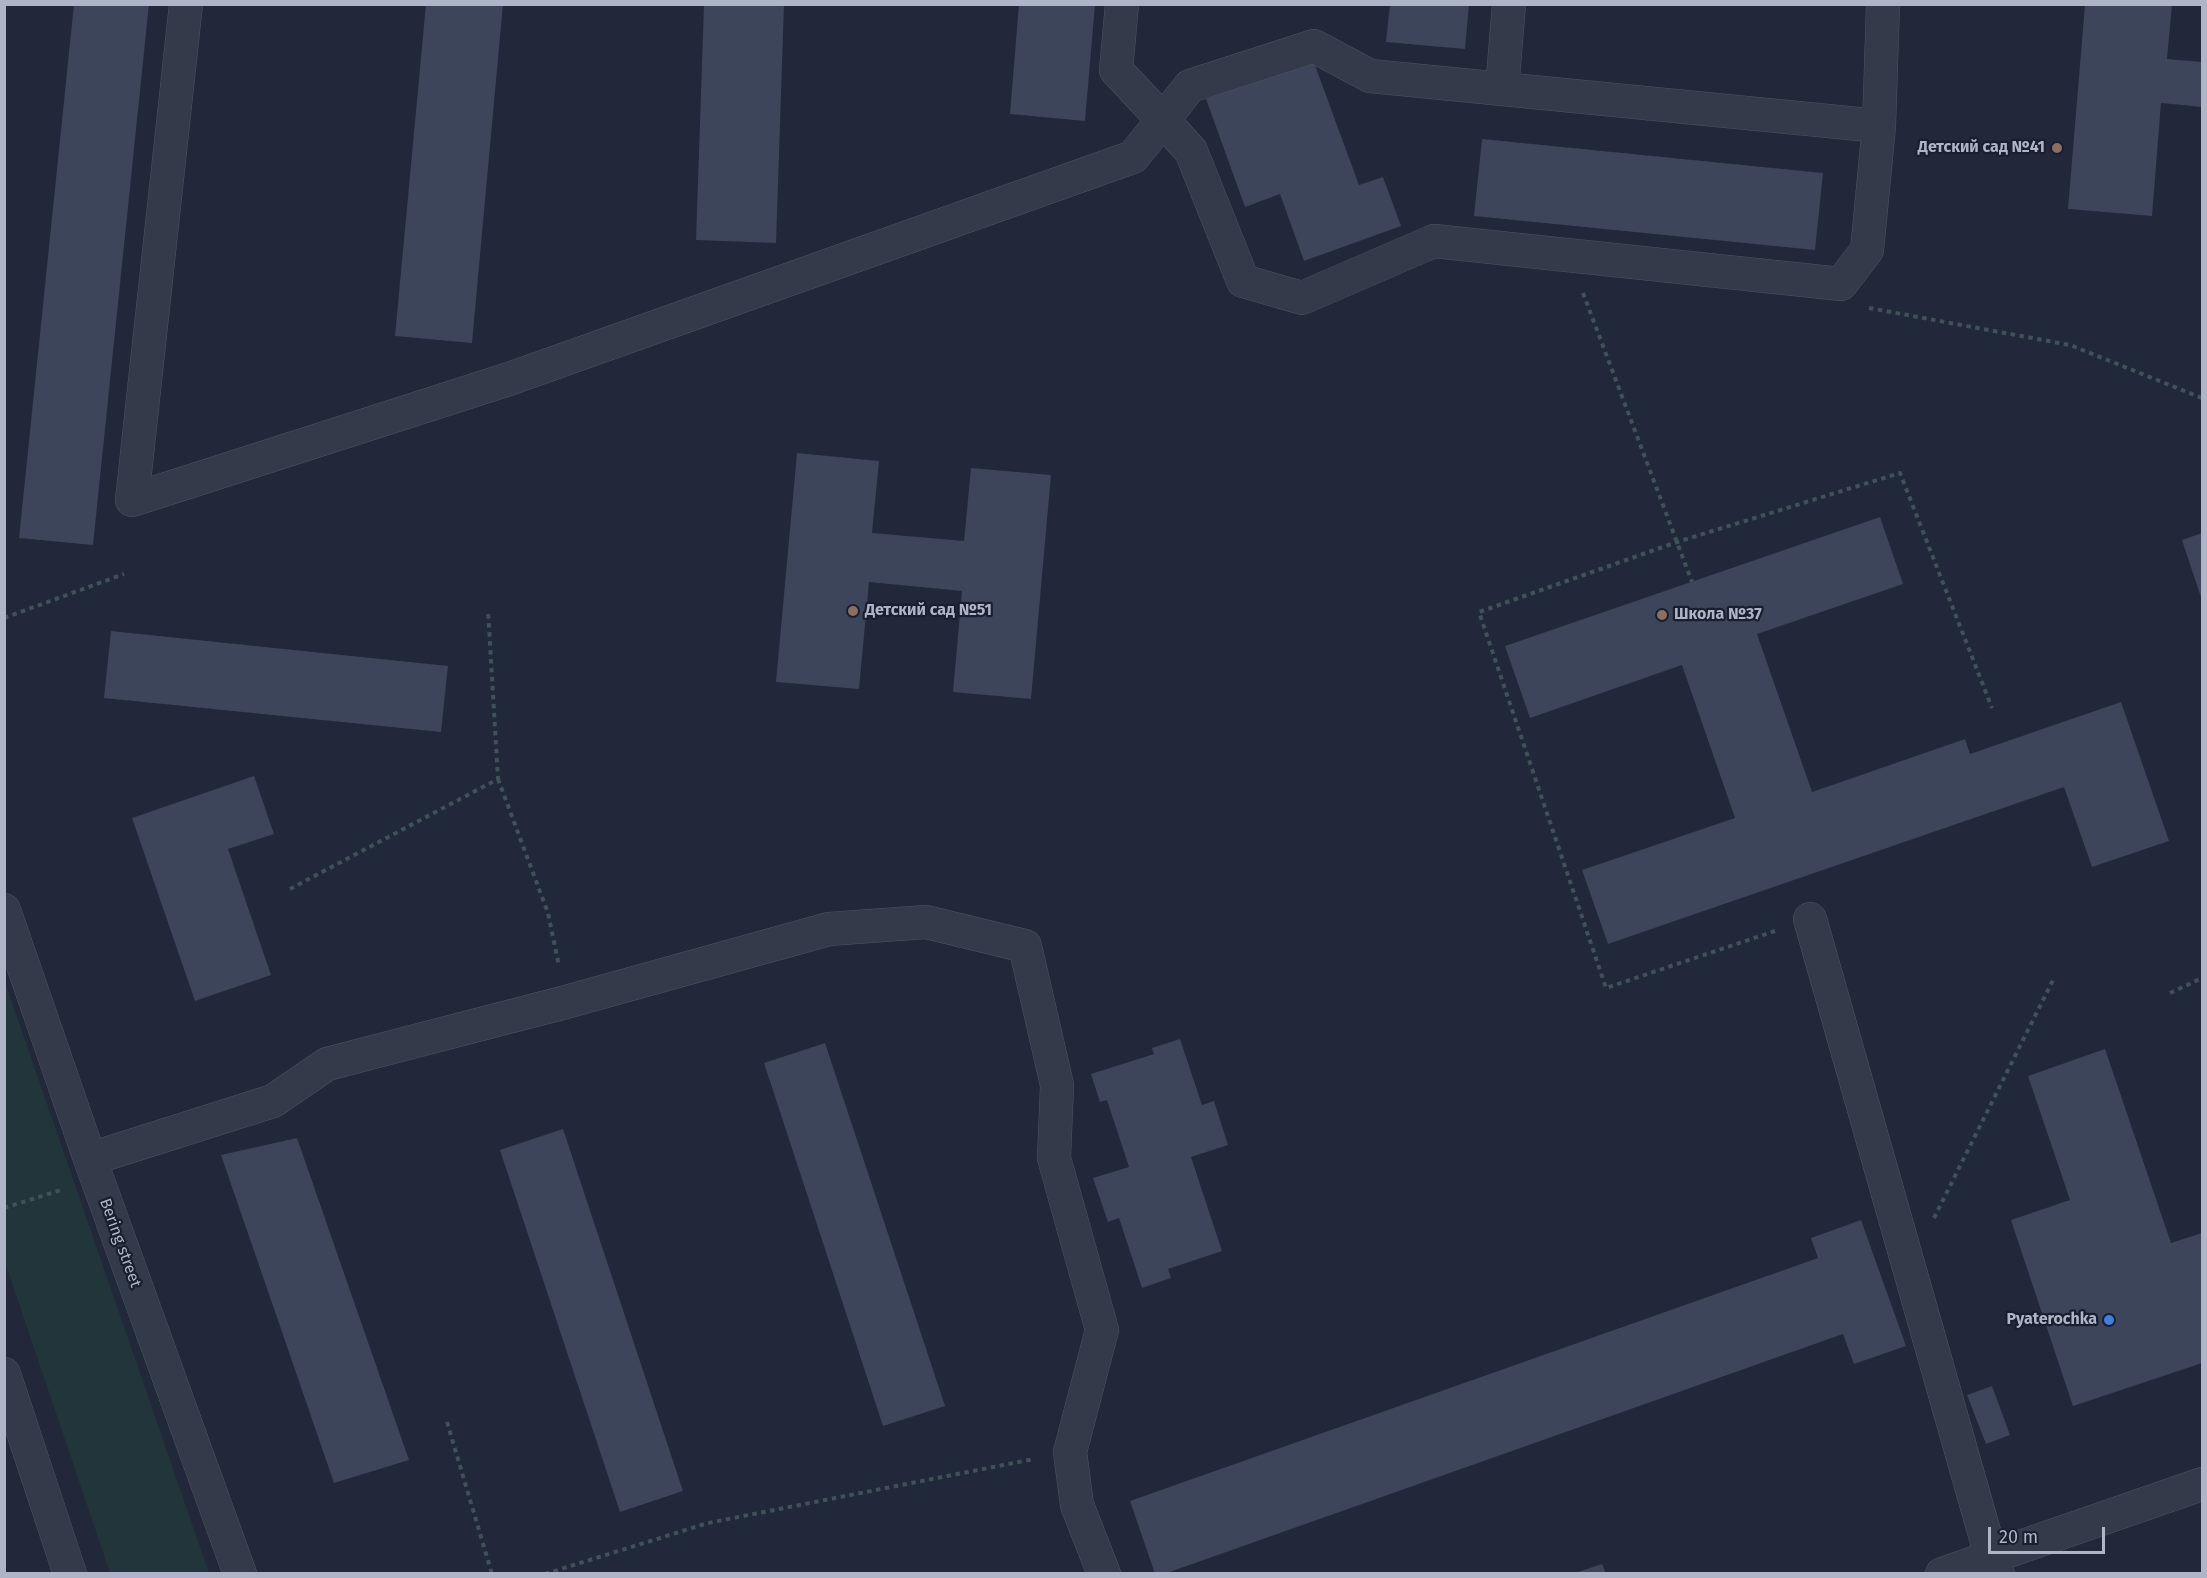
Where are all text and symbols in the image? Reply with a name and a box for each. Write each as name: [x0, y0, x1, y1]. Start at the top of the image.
place label: Детский сад №41: [1918, 138, 2045, 158]
marker: Детский сад №41: [2050, 141, 2064, 155]
place label: Детский сад №51: [865, 601, 992, 621]
marker: Детский сад №51: [846, 604, 860, 618]
place label: Школа №37: [1674, 605, 1762, 625]
marker: Школа №37: [1655, 608, 1669, 622]
street label: Bering street: [95, 1196, 145, 1290]
place label: Pyaterochka: [2007, 1310, 2097, 1330]
marker: Pyaterochka: [2102, 1313, 2116, 1327]
scale bar: [1991, 1515, 2108, 1553]
text: 20 m: [1999, 1526, 2038, 1548]

